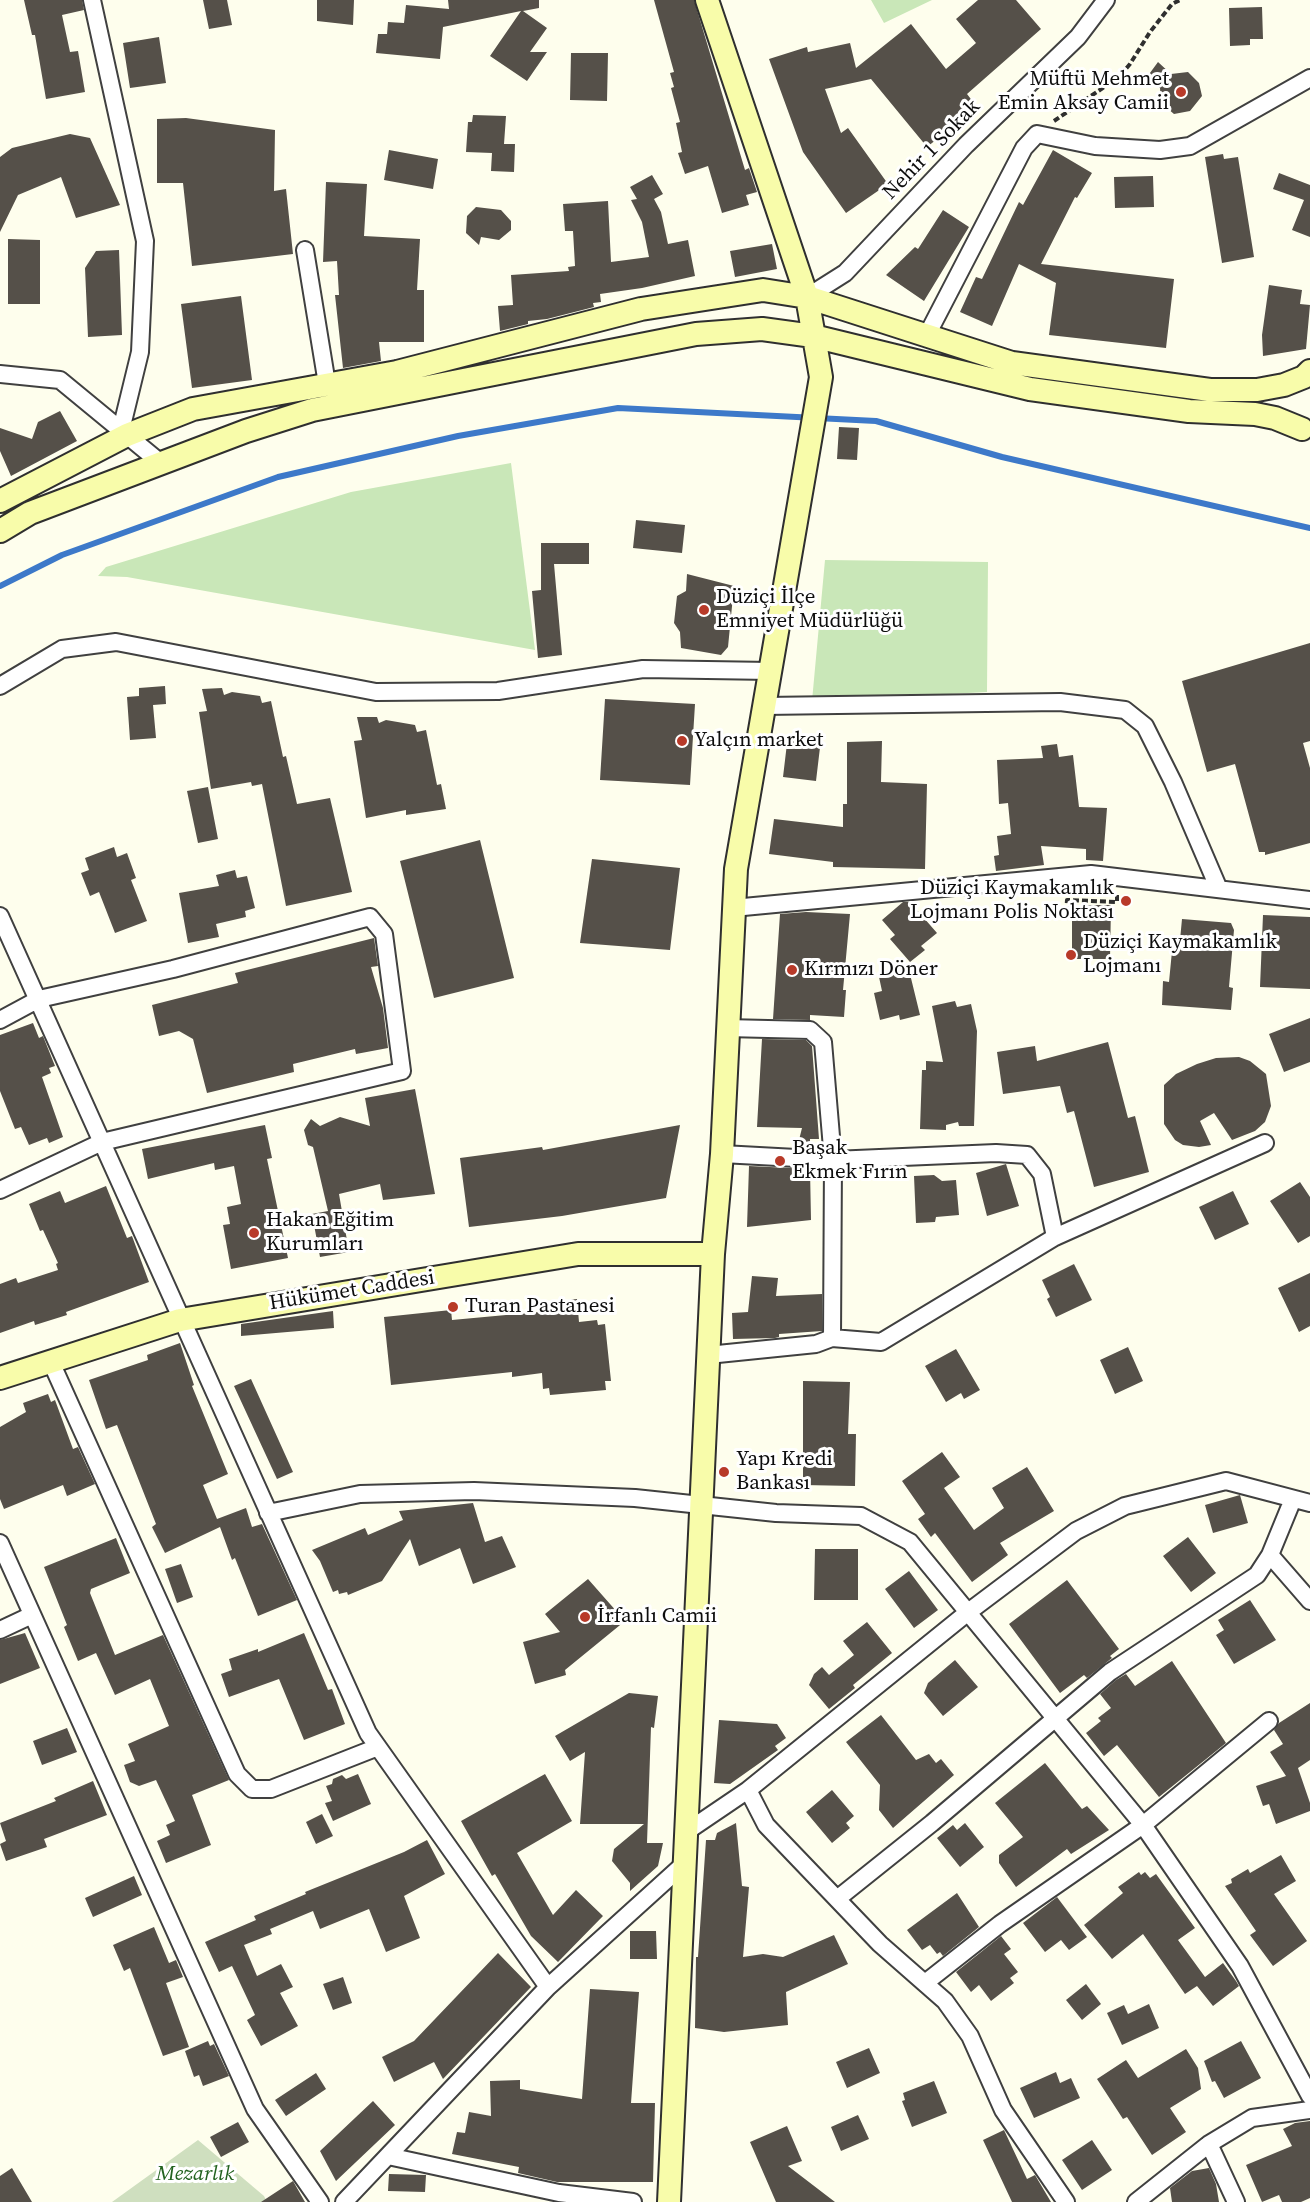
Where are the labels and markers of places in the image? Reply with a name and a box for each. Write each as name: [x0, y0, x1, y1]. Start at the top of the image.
place label: Müftü Mehmet Emin Aksay Camii: [998, 67, 1169, 117]
marker: Müftü Mehmet Emin Aksay Camii: [1174, 85, 1188, 99]
place label: Düziçi İlçe Emniyet Müdürlüğü: [716, 585, 903, 635]
marker: Düziçi İlçe Emniyet Müdürlüğü: [697, 603, 711, 617]
place label: Yalçın market: [694, 728, 823, 754]
marker: Yalçın market: [675, 734, 689, 748]
place label: Düziçi Kaymakamlık Lojmanı Polis Noktası: [910, 876, 1114, 926]
marker: Düziçi Kaymakamlık Lojmanı Polis Noktası: [1119, 894, 1133, 908]
place label: Düziçi Kaymakamlık Lojmanı: [1083, 930, 1277, 980]
marker: Düziçi Kaymakamlık Lojmanı: [1064, 948, 1078, 962]
place label: Kırmızı Döner: [804, 957, 938, 983]
marker: Kırmızı Döner: [785, 963, 799, 977]
place label: Başak Ekmek Fırın: [792, 1136, 908, 1186]
marker: Başak Ekmek Fırın: [773, 1154, 787, 1168]
place label: Hakan Eğitim Kurumları: [266, 1208, 394, 1258]
marker: Hakan Eğitim Kurumları: [247, 1226, 261, 1240]
place label: Turan Pastanesi: [465, 1294, 615, 1320]
marker: Turan Pastanesi: [446, 1300, 460, 1314]
place label: Yapı Kredi Bankası: [736, 1447, 833, 1497]
marker: Yapı Kredi Bankası: [717, 1465, 731, 1479]
place label: İrfanlı Camii: [597, 1604, 717, 1630]
marker: İrfanlı Camii: [578, 1610, 592, 1624]

